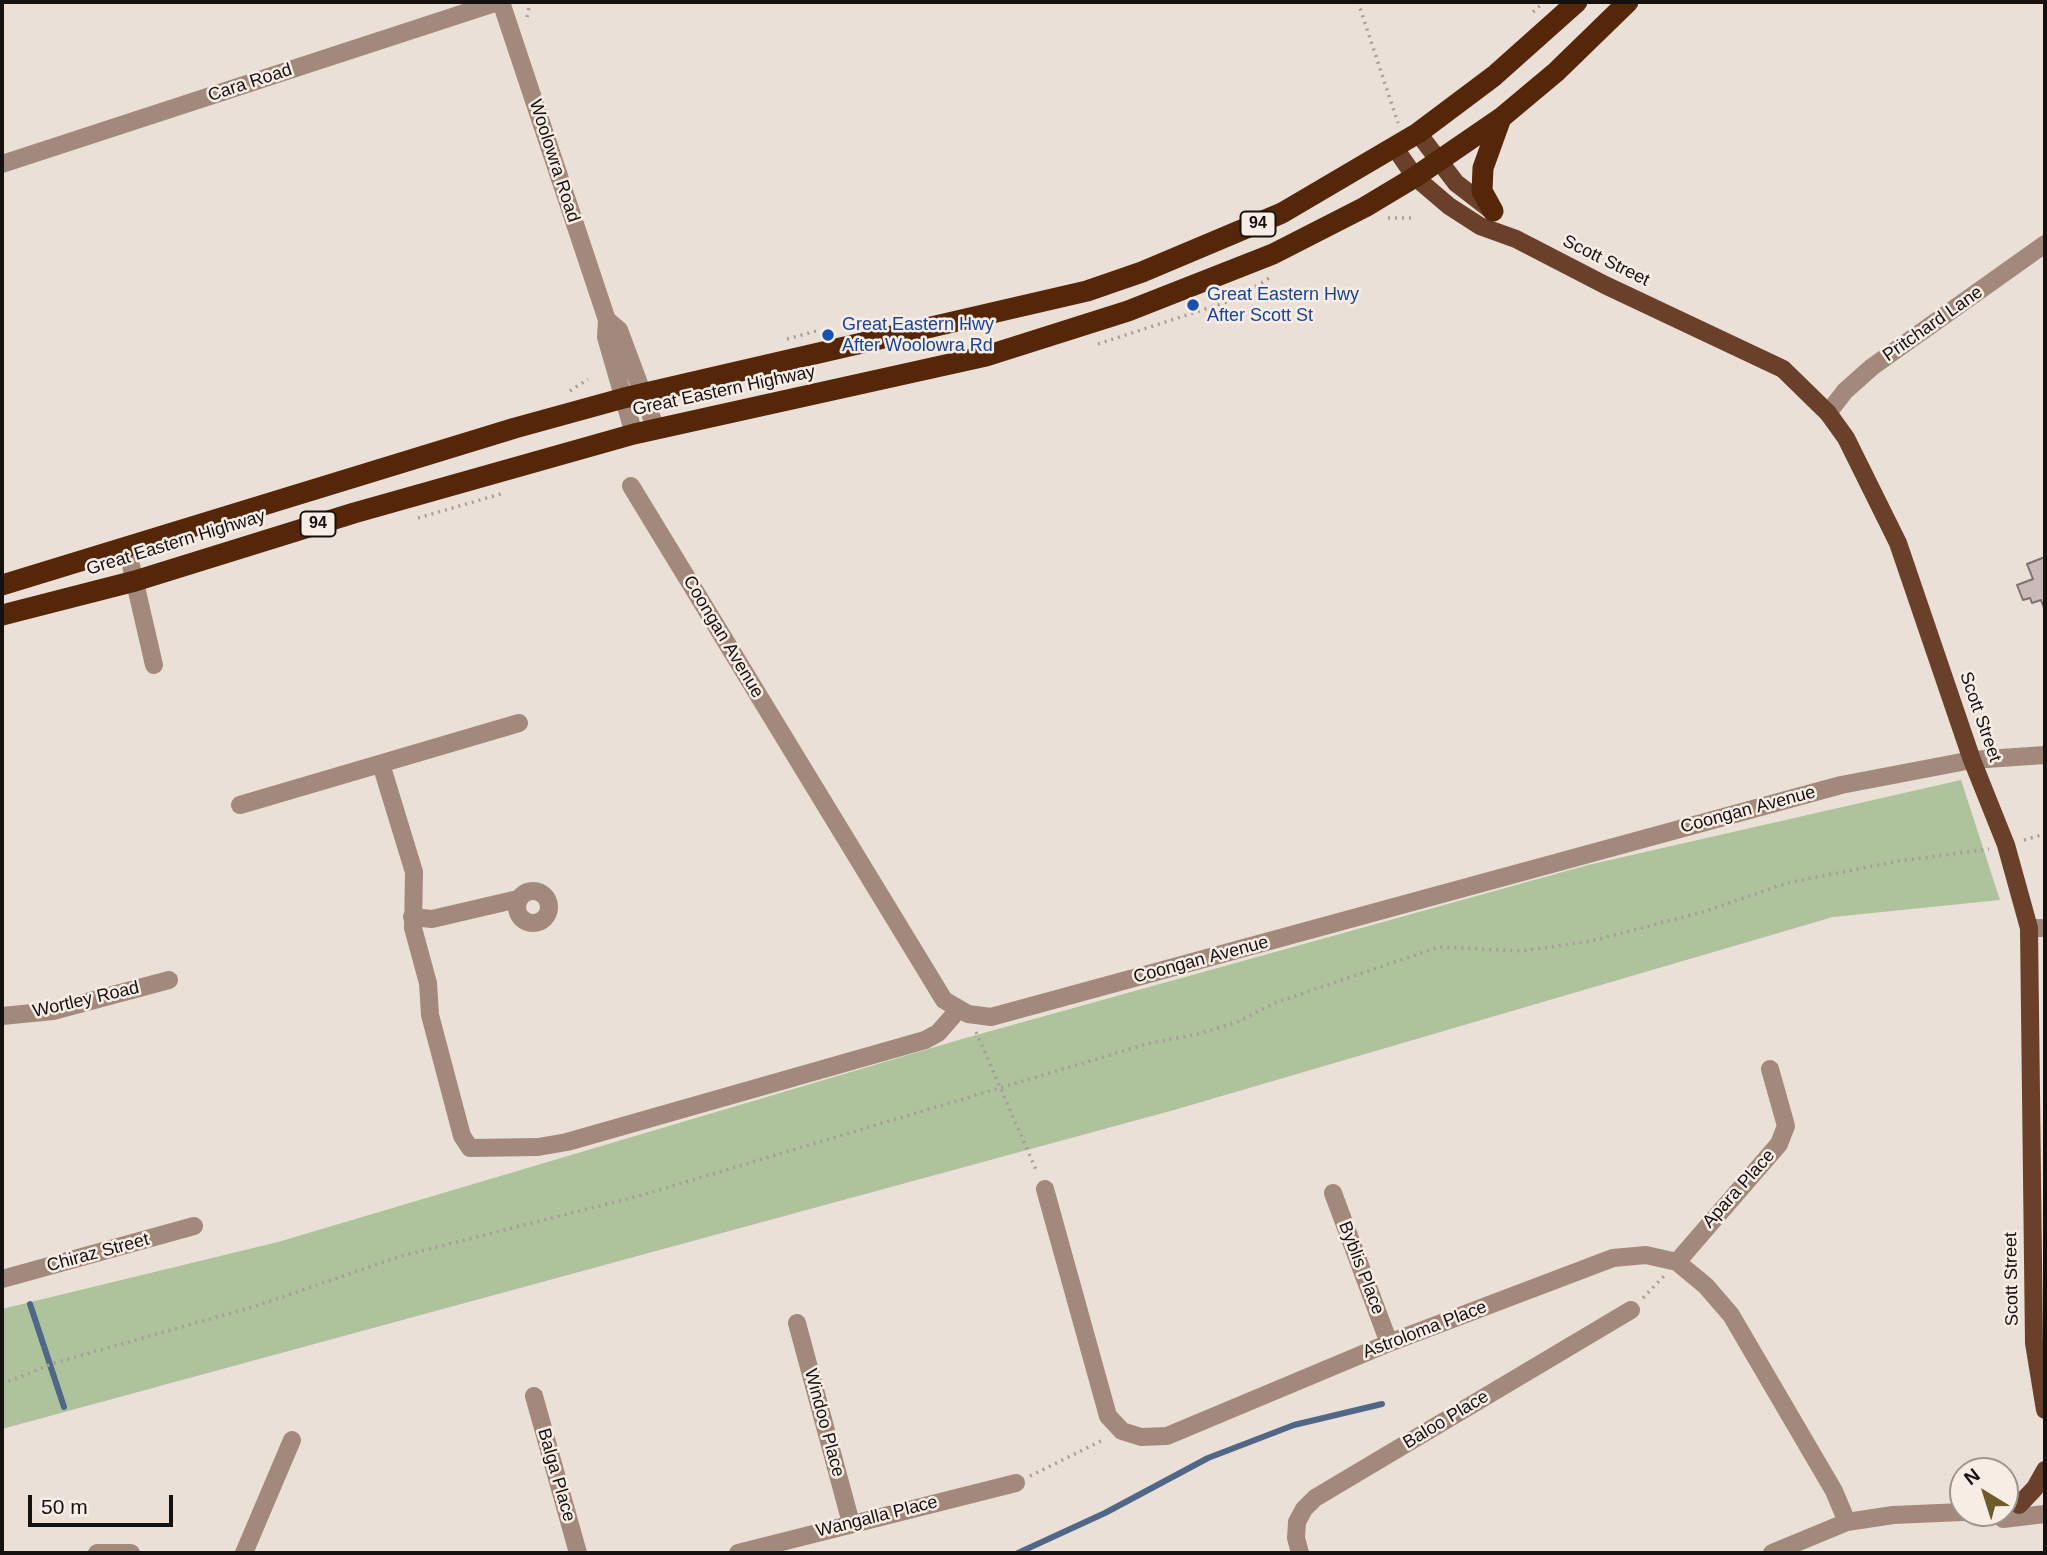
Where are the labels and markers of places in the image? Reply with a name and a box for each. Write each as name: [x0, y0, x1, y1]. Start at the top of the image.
place label: Great Eastern Hwy After Scott St: [1207, 284, 1359, 326]
marker: Great Eastern Hwy After Scott St: [1185, 297, 1201, 313]
place label: Great Eastern Hwy After Woolowra Rd: [842, 314, 994, 356]
marker: Great Eastern Hwy After Woolowra Rd: [820, 327, 836, 343]

